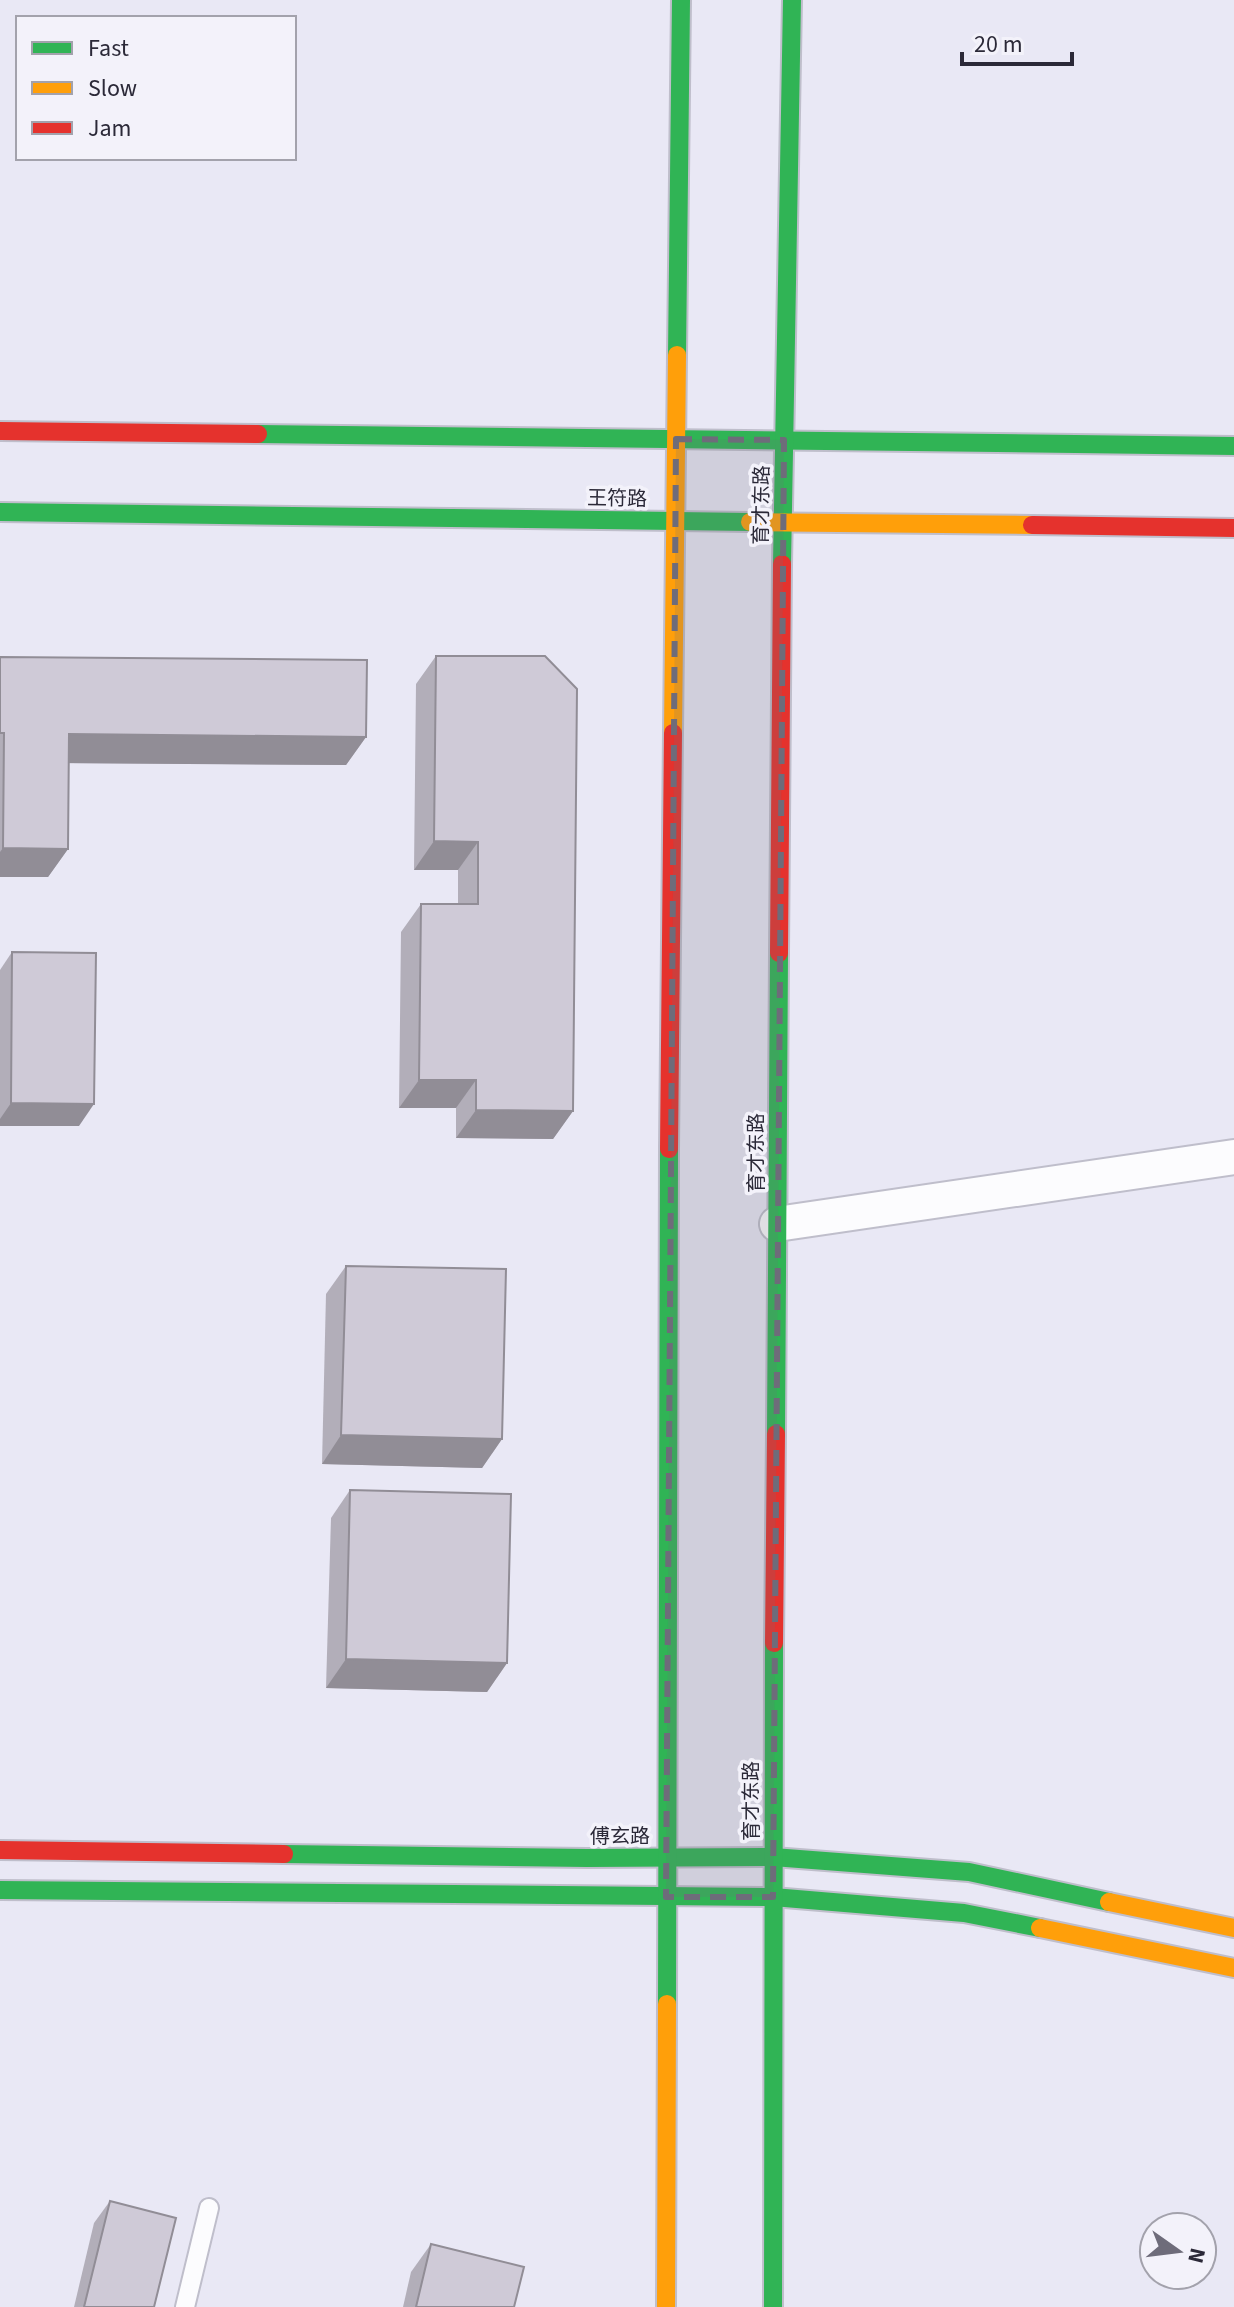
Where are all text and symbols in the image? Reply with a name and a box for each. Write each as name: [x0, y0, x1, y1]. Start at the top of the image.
legend: [16, 16, 296, 160]
scale bar: [962, 16, 1072, 66]
text: 20 m: [974, 27, 1023, 62]
text: Fast: [88, 31, 129, 66]
text: Slow: [88, 71, 137, 106]
text: Jam: [88, 111, 132, 146]
street label: 育才东路: [747, 465, 777, 545]
street label: 王符路: [587, 484, 647, 514]
street label: 育才东路: [743, 1113, 771, 1193]
street label: 育才东路: [738, 1761, 766, 1841]
street label: 傅玄路: [590, 1823, 650, 1851]
north arrow: [1138, 2211, 1218, 2291]
text: N: [1179, 2245, 1214, 2267]

